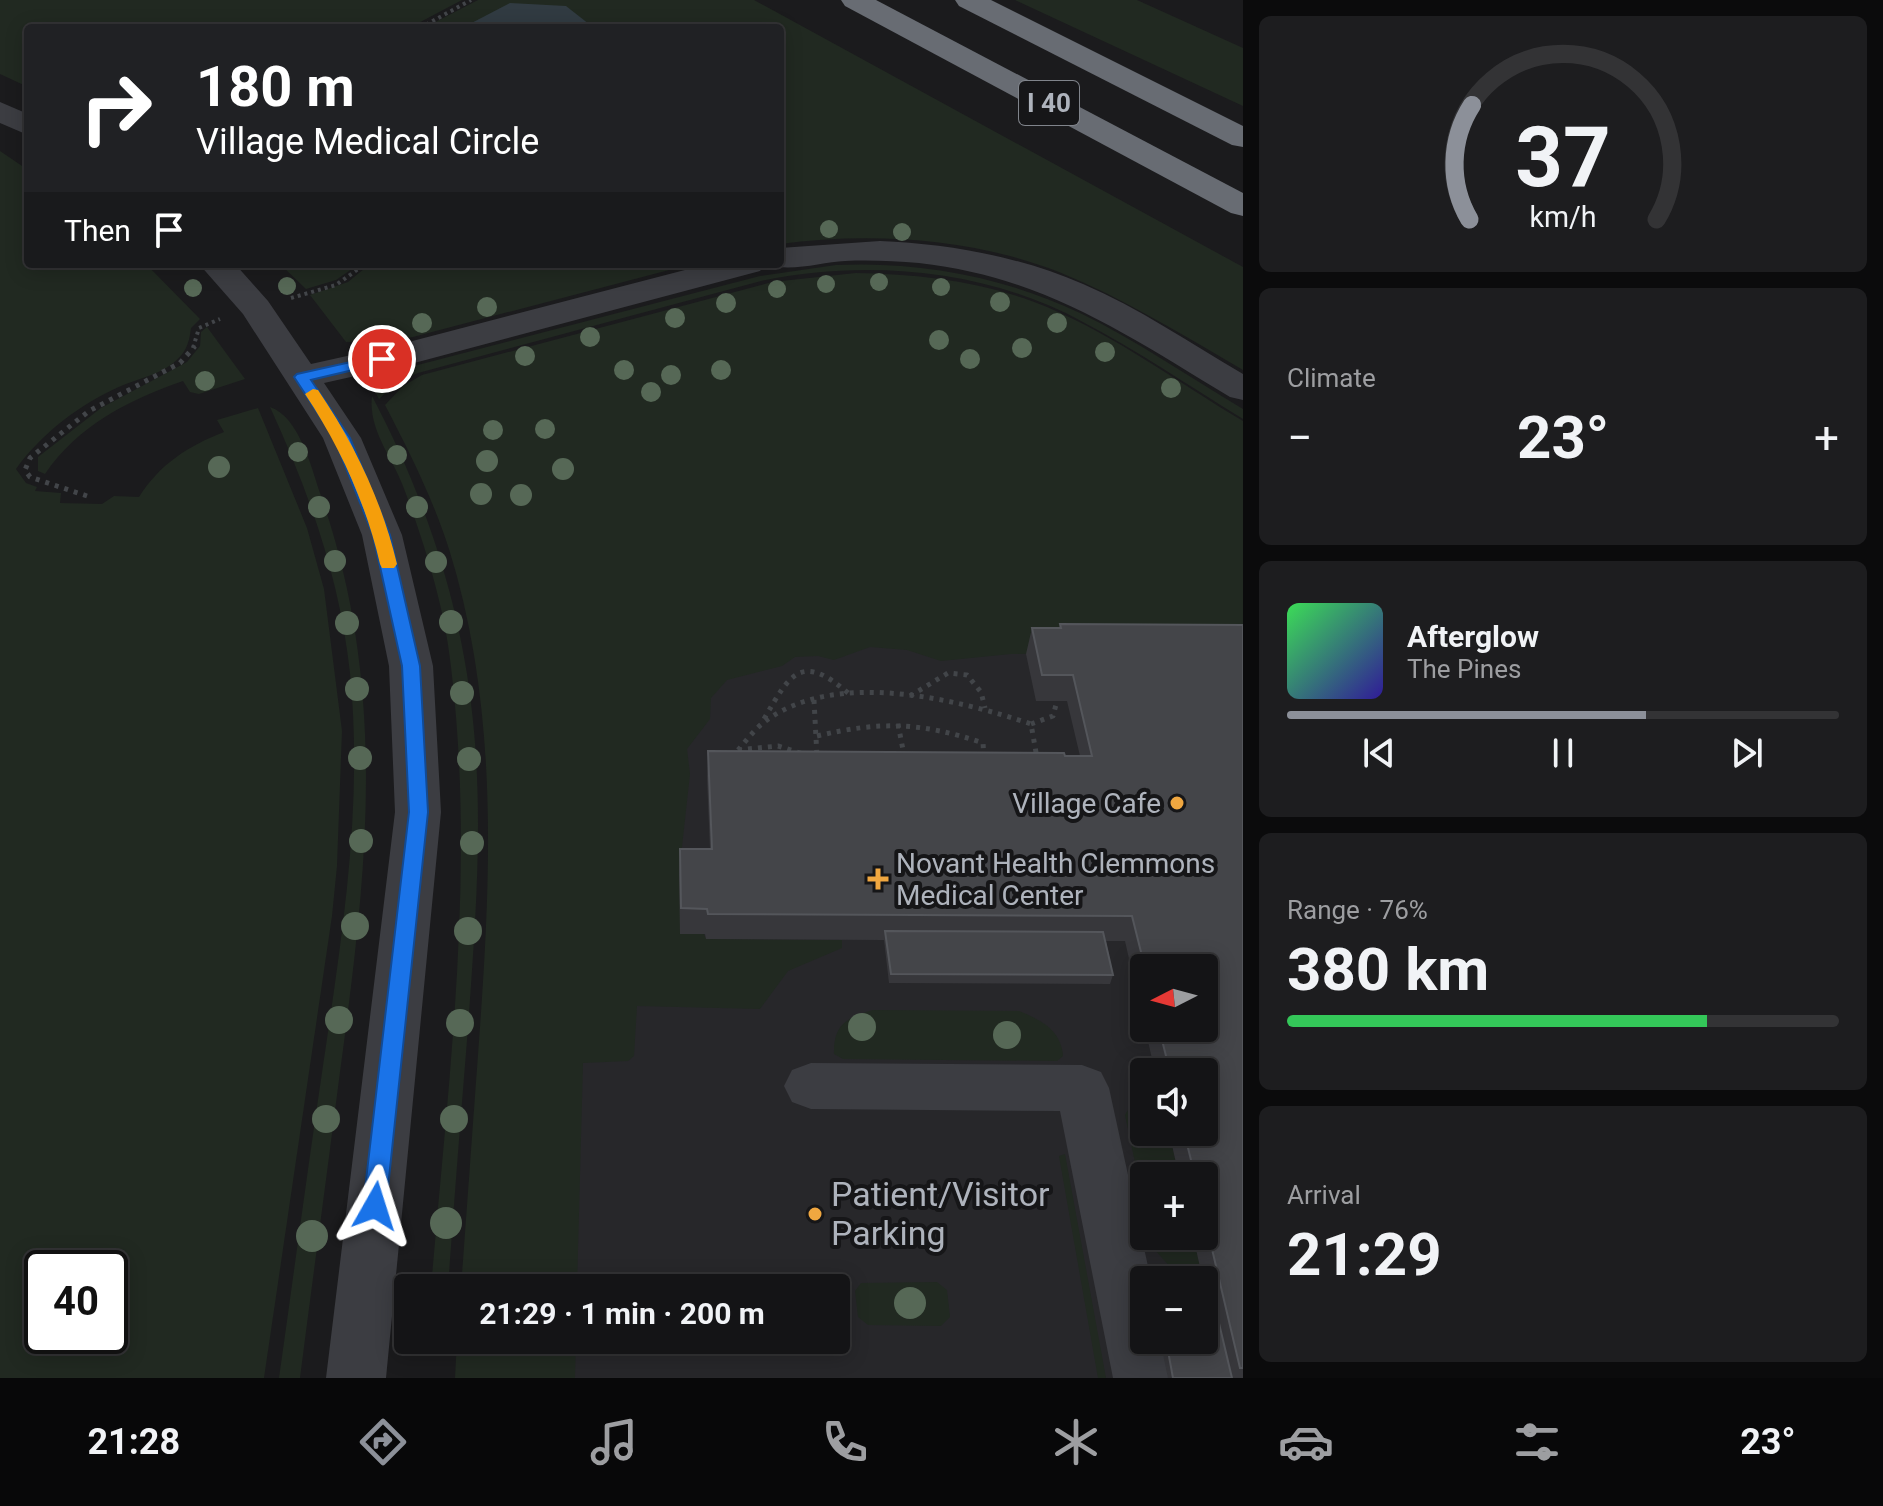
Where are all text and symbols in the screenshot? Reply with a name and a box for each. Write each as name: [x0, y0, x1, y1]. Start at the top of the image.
text: 180 m: [196, 54, 355, 120]
icon: right: [64, 56, 168, 160]
road number: I 40: [1019, 81, 1079, 125]
text: 37: [1515, 109, 1611, 206]
text: Village Medical Circle: [196, 121, 539, 163]
text: km/h: [1529, 200, 1597, 234]
icon: arrive: [147, 208, 191, 252]
text: Then: [64, 213, 131, 248]
pin: [348, 325, 416, 393]
icon: arrive: [360, 337, 404, 381]
text: Climate: [1287, 363, 1376, 393]
text: 23°: [1517, 402, 1609, 473]
text: −: [1287, 412, 1312, 464]
text: +: [1814, 412, 1839, 464]
text: Afterglow: [1407, 619, 1539, 654]
text: The Pines: [1407, 654, 1521, 684]
icon: previous: [1357, 731, 1401, 775]
icon: pause: [1541, 731, 1585, 775]
icon: next: [1725, 731, 1769, 775]
place label: Village Cafe: [1012, 787, 1161, 820]
marker: Village Cafe: [1168, 794, 1186, 812]
place label: Novant Health Clemmons Medical Center: [896, 847, 1215, 912]
marker: Novant Health Clemmons Medical Center: [867, 868, 889, 890]
text: Range · 76%: [1287, 895, 1428, 925]
text: 380 km: [1287, 934, 1489, 1005]
north arrow: [1130, 954, 1218, 1042]
map controls: [1130, 954, 1218, 1354]
button: sound: [1130, 1058, 1218, 1146]
button: +: [1130, 1162, 1218, 1250]
position arrow: [333, 1164, 417, 1248]
place label: Patient/Visitor Parking: [831, 1174, 1050, 1253]
text: Arrival: [1287, 1180, 1361, 1210]
marker: Patient/Visitor Parking: [806, 1205, 824, 1223]
text: 21:29: [1287, 1219, 1442, 1290]
speed limit sign: 40: [24, 1250, 128, 1354]
button: −: [1130, 1266, 1218, 1354]
text: 21:29 · 1 min · 200 m: [479, 1296, 765, 1331]
icon: directions: [355, 1414, 411, 1470]
icon: music: [586, 1414, 642, 1470]
icon: phone: [817, 1414, 873, 1470]
icon: climate: [1048, 1414, 1104, 1470]
icon: car: [1278, 1414, 1334, 1470]
icon: filters: [1509, 1414, 1565, 1470]
text: 21:28: [87, 1421, 180, 1463]
text: 23°: [1740, 1421, 1796, 1463]

